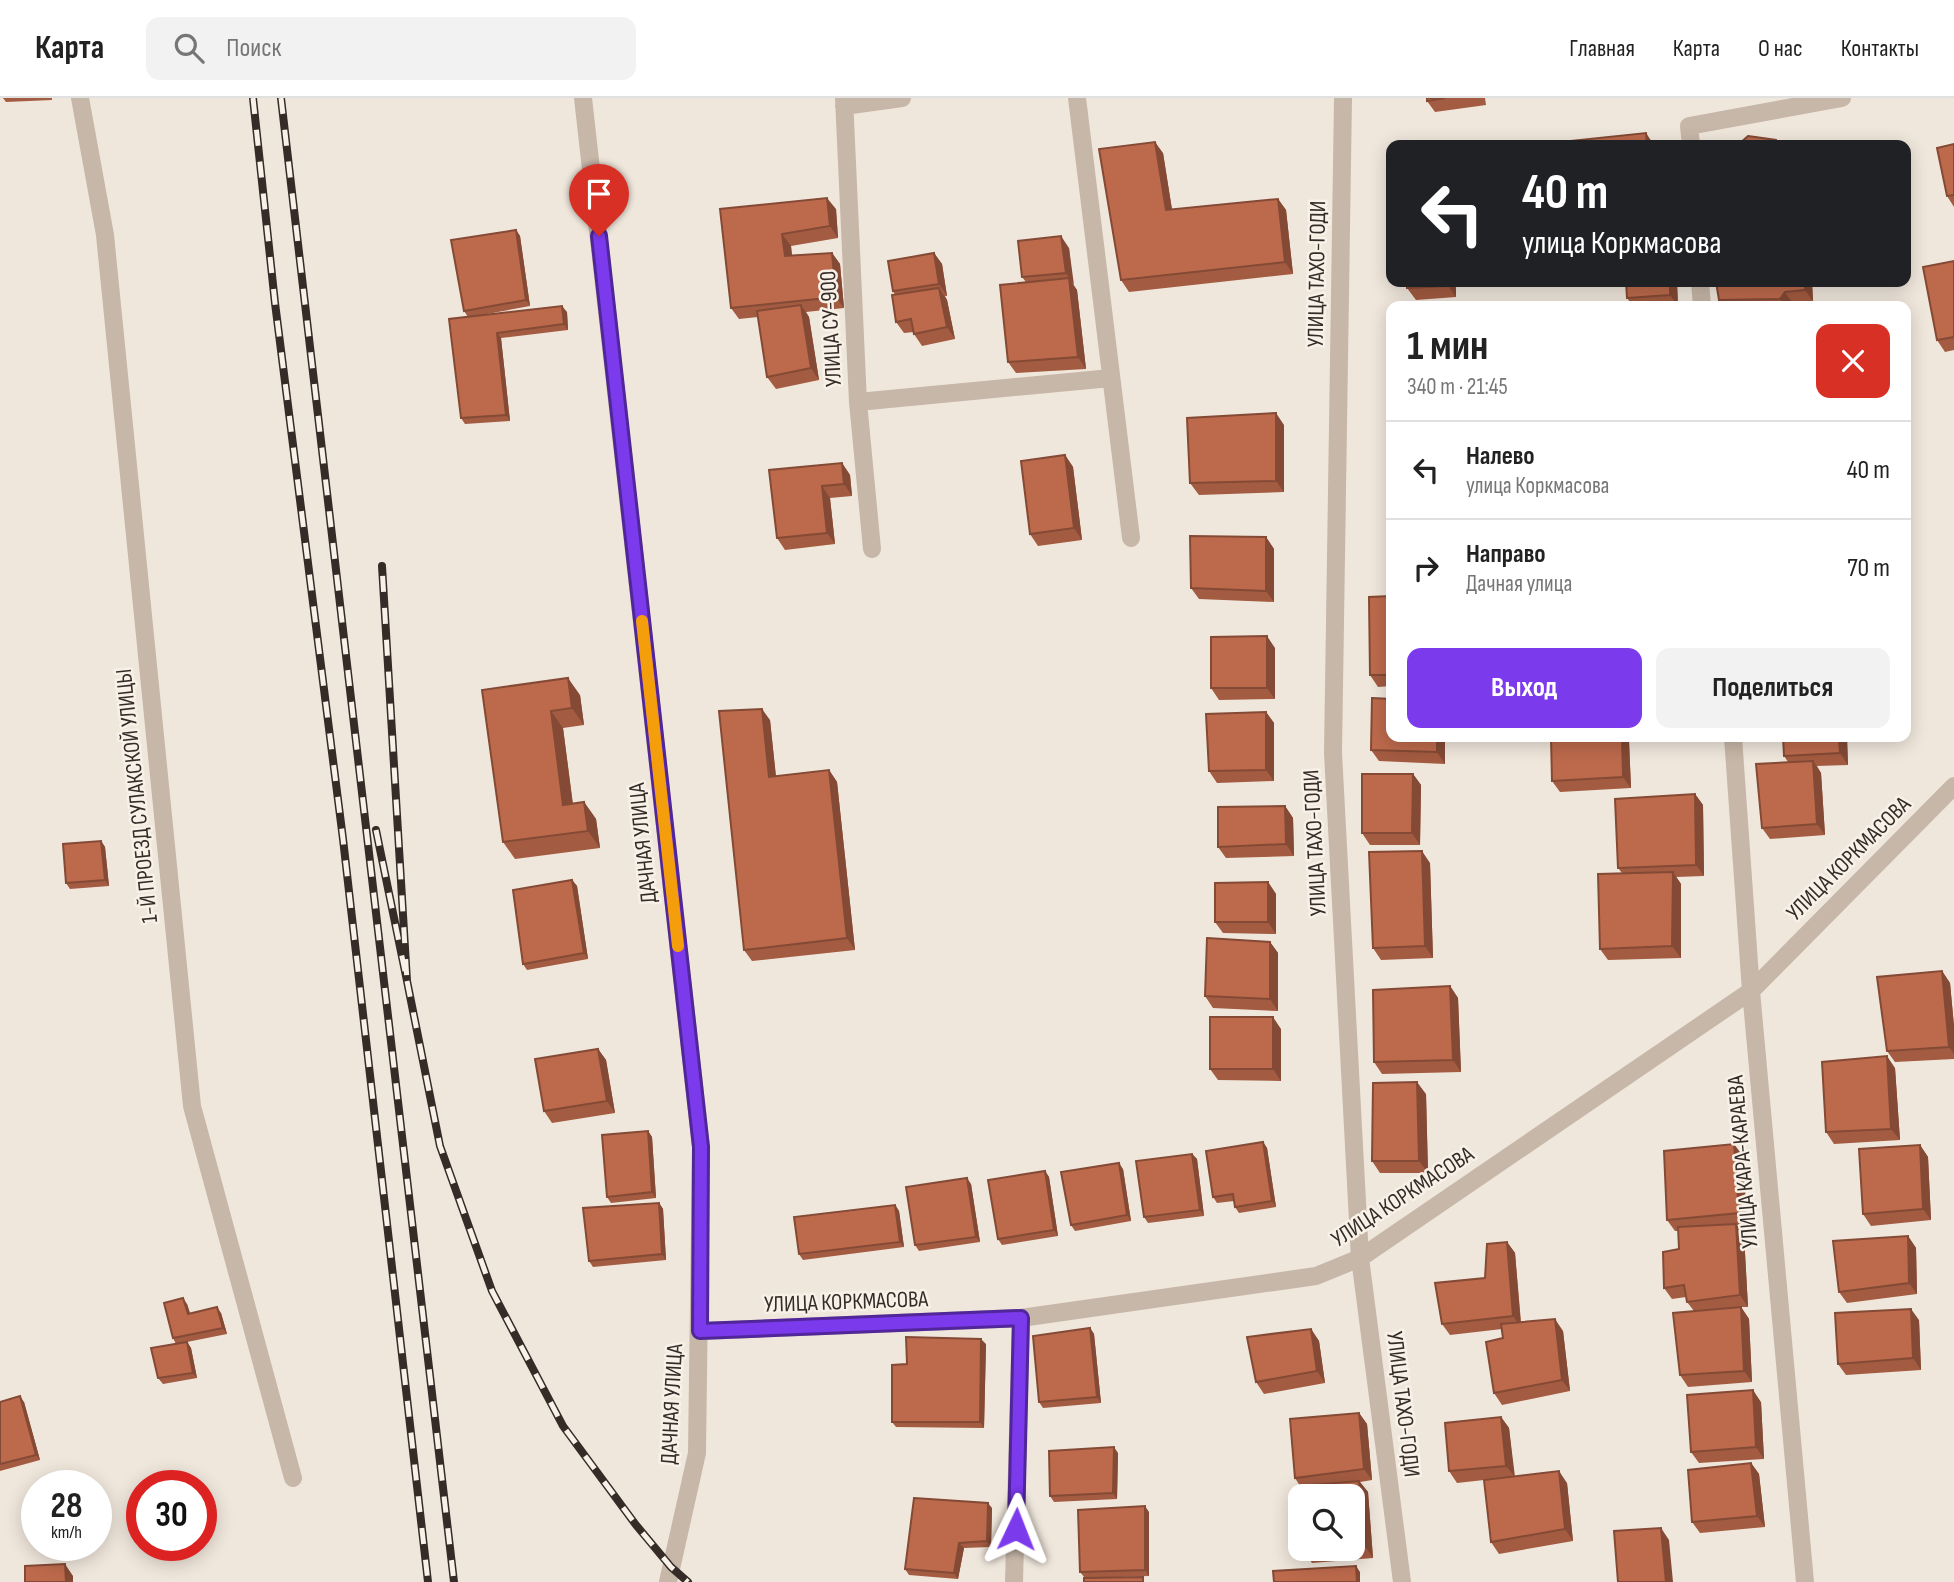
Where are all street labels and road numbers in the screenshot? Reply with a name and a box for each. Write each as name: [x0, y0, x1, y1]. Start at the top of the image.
street label: УЛИЦА ТАХО-ГОДИ: [1302, 200, 1332, 348]
street label: УЛИЦА СУ-900: [814, 270, 848, 388]
street label: 1-Й ПРОЕЗД СУЛАКСКОЙ УЛИЦЫ: [110, 667, 164, 924]
street label: УЛИЦА ТАХО-ГОДИ: [1297, 769, 1333, 917]
street label: ДАЧНАЯ УЛИЦА: [623, 781, 663, 904]
street label: УЛИЦА КОРКМАСОВА: [1781, 791, 1917, 927]
street label: УЛИЦА КАРА-КАРАЕВА: [1721, 1074, 1765, 1250]
street label: УЛИЦА КОРКМАСОВА: [1326, 1140, 1479, 1253]
street label: УЛИЦА КОРКМАСОВА: [763, 1285, 929, 1319]
street label: УЛИЦА ТАХО-ГОДИ: [1380, 1330, 1426, 1479]
street label: ДАЧНАЯ УЛИЦА: [655, 1343, 689, 1465]

